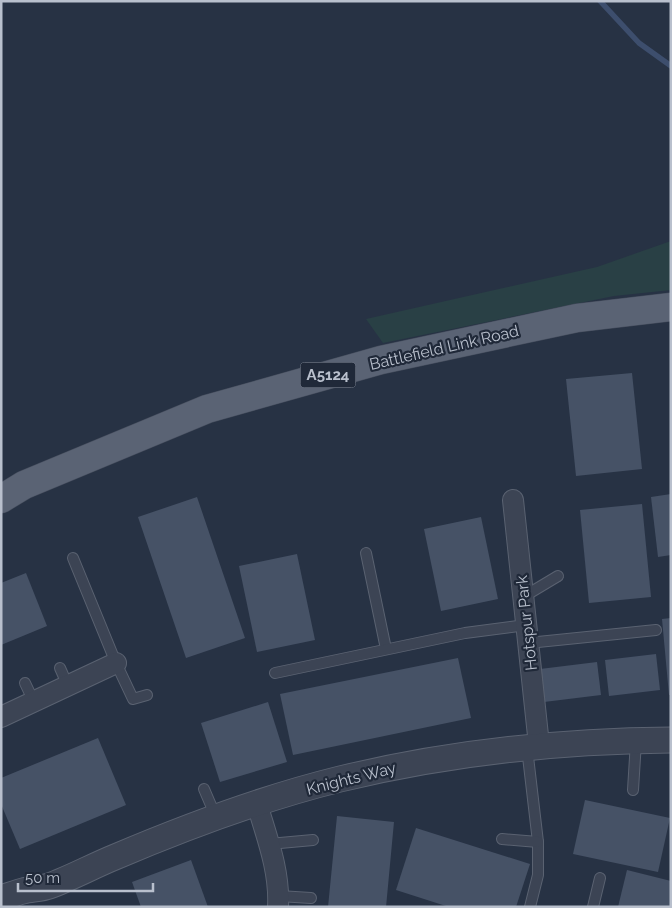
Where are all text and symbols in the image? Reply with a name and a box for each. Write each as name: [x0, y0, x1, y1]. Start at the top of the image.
street label: Battlefield Link Road: [368, 321, 521, 374]
road number: A5124: [300, 362, 356, 388]
street label: Hotspur Park: [512, 574, 541, 671]
street label: Knights Way: [304, 758, 398, 799]
scale bar: [18, 860, 152, 892]
text: 50 m: [25, 869, 60, 887]

